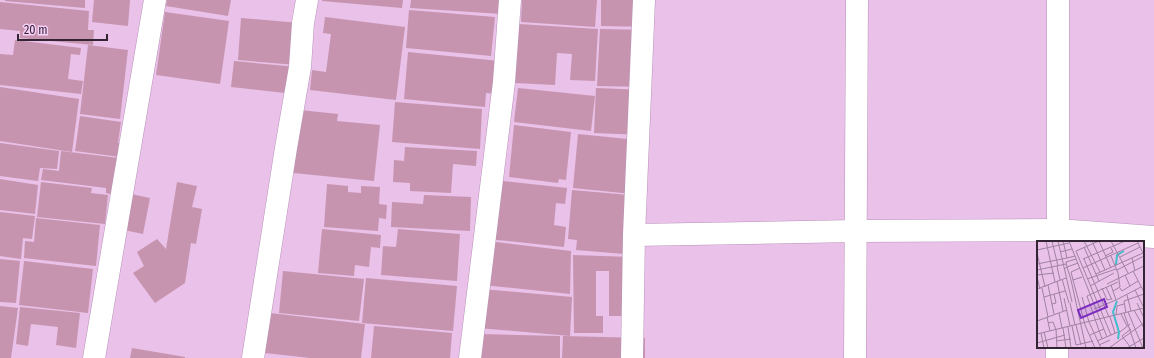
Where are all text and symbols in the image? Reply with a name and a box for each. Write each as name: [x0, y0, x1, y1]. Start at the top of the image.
scale bar: [18, 16, 107, 42]
text: 20 m: [24, 23, 48, 37]
inset map: [1037, 241, 1144, 348]

